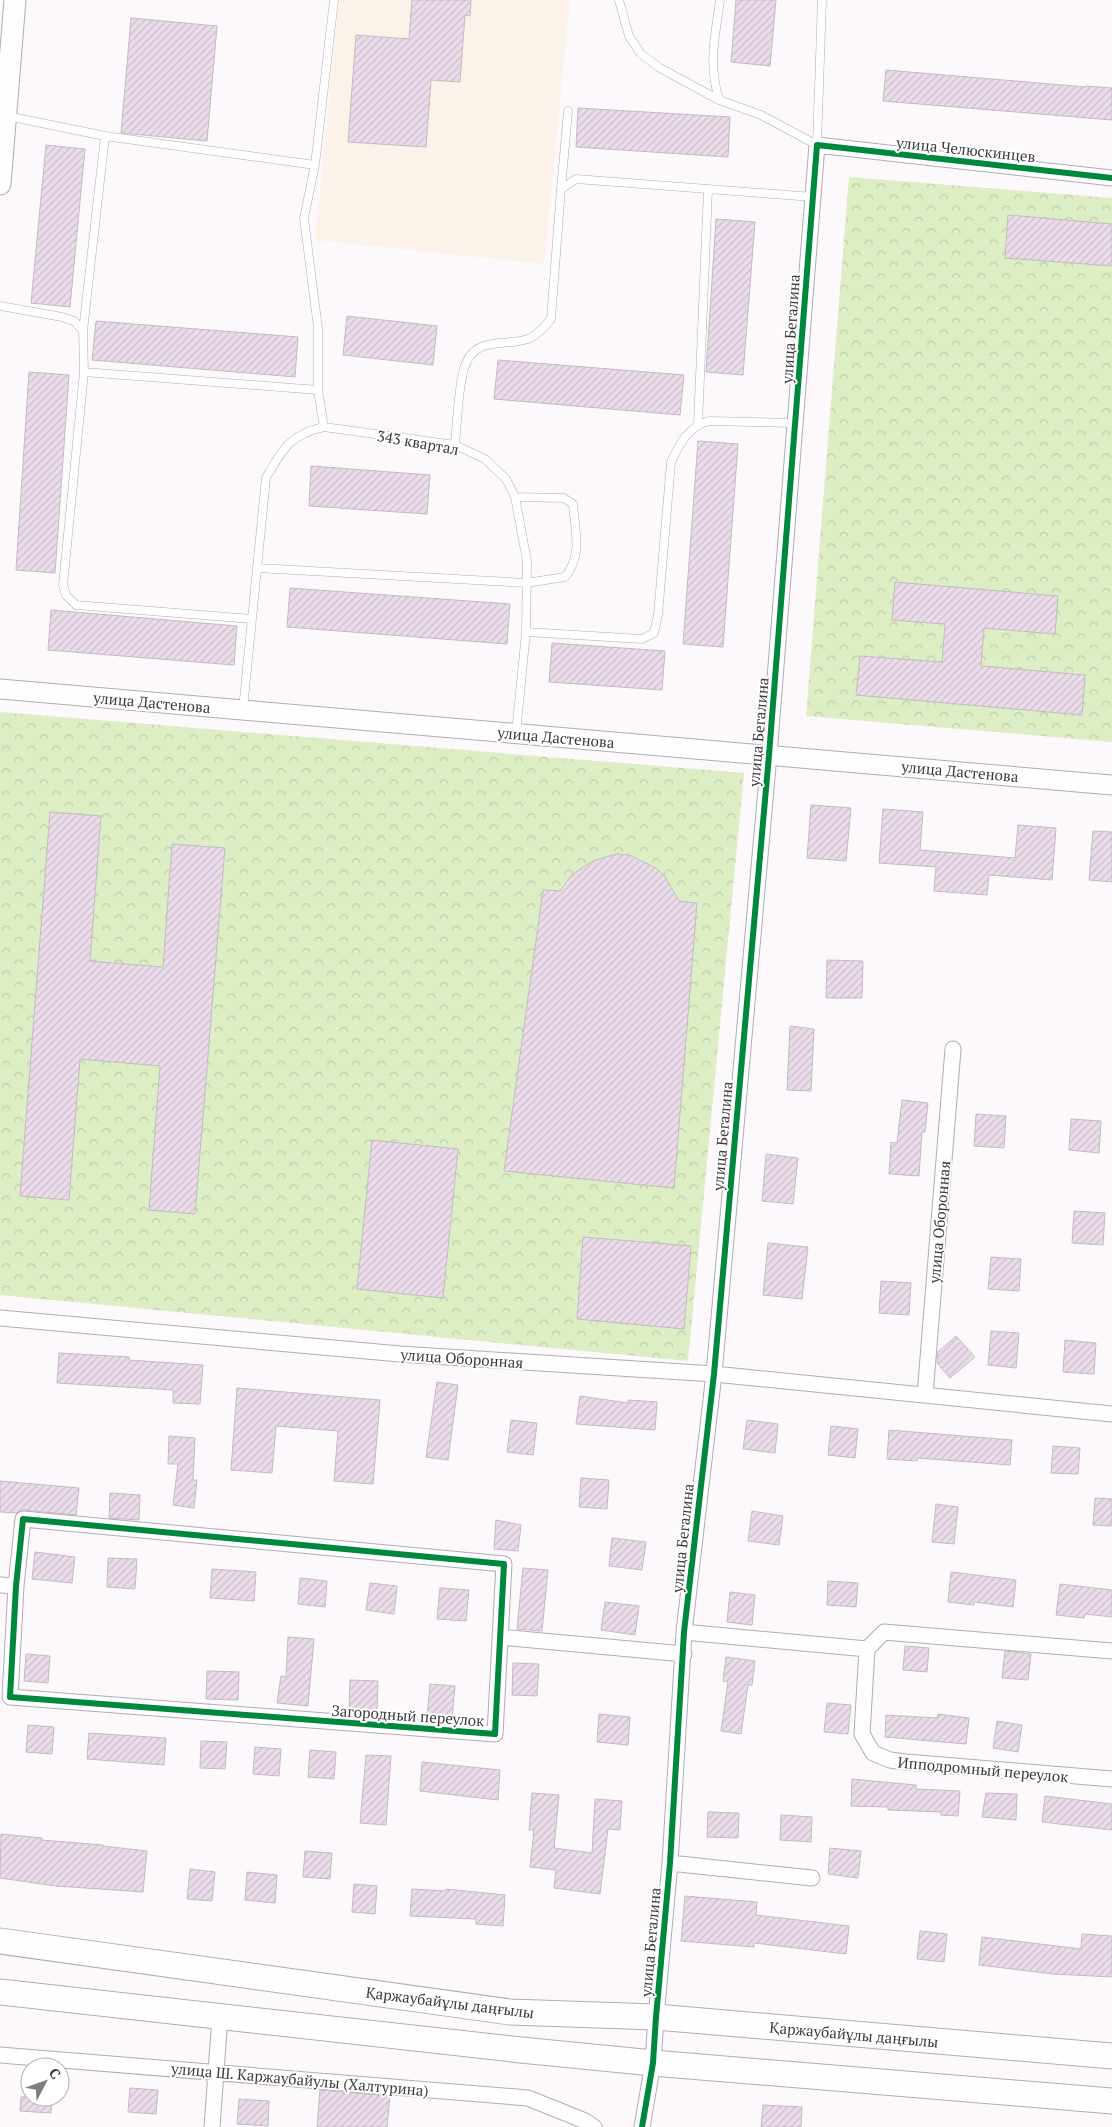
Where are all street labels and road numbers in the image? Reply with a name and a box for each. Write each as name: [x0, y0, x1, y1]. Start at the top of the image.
street label: улица Челюскинцев: [894, 132, 1037, 166]
street label: улица Бегалина: [776, 273, 804, 385]
street label: 343 квартал: [376, 425, 460, 459]
street label: улица Бегалина: [743, 676, 773, 788]
street label: улица Дастенова: [92, 687, 212, 717]
street label: улица Дастенова: [496, 722, 616, 752]
street label: улица Дастенова: [900, 756, 1020, 786]
street label: улица Бегалина: [707, 1080, 737, 1192]
street label: улица Оборонная: [924, 1160, 954, 1285]
street label: улица Оборонная: [399, 1344, 524, 1372]
street label: улица Бегалина: [666, 1482, 698, 1595]
street label: Загородный переулок: [331, 1700, 486, 1730]
street label: Ипподромный переулок: [897, 1752, 1070, 1786]
street label: улица Бегалина: [635, 1886, 665, 1998]
street label: Қаржаубайұлы даңғылы: [365, 1982, 535, 2022]
street label: Қаржаубайұлы даңғылы: [769, 2017, 939, 2051]
street label: улица Ш. Каржаубайулы (Халтурина): [169, 2058, 430, 2100]

